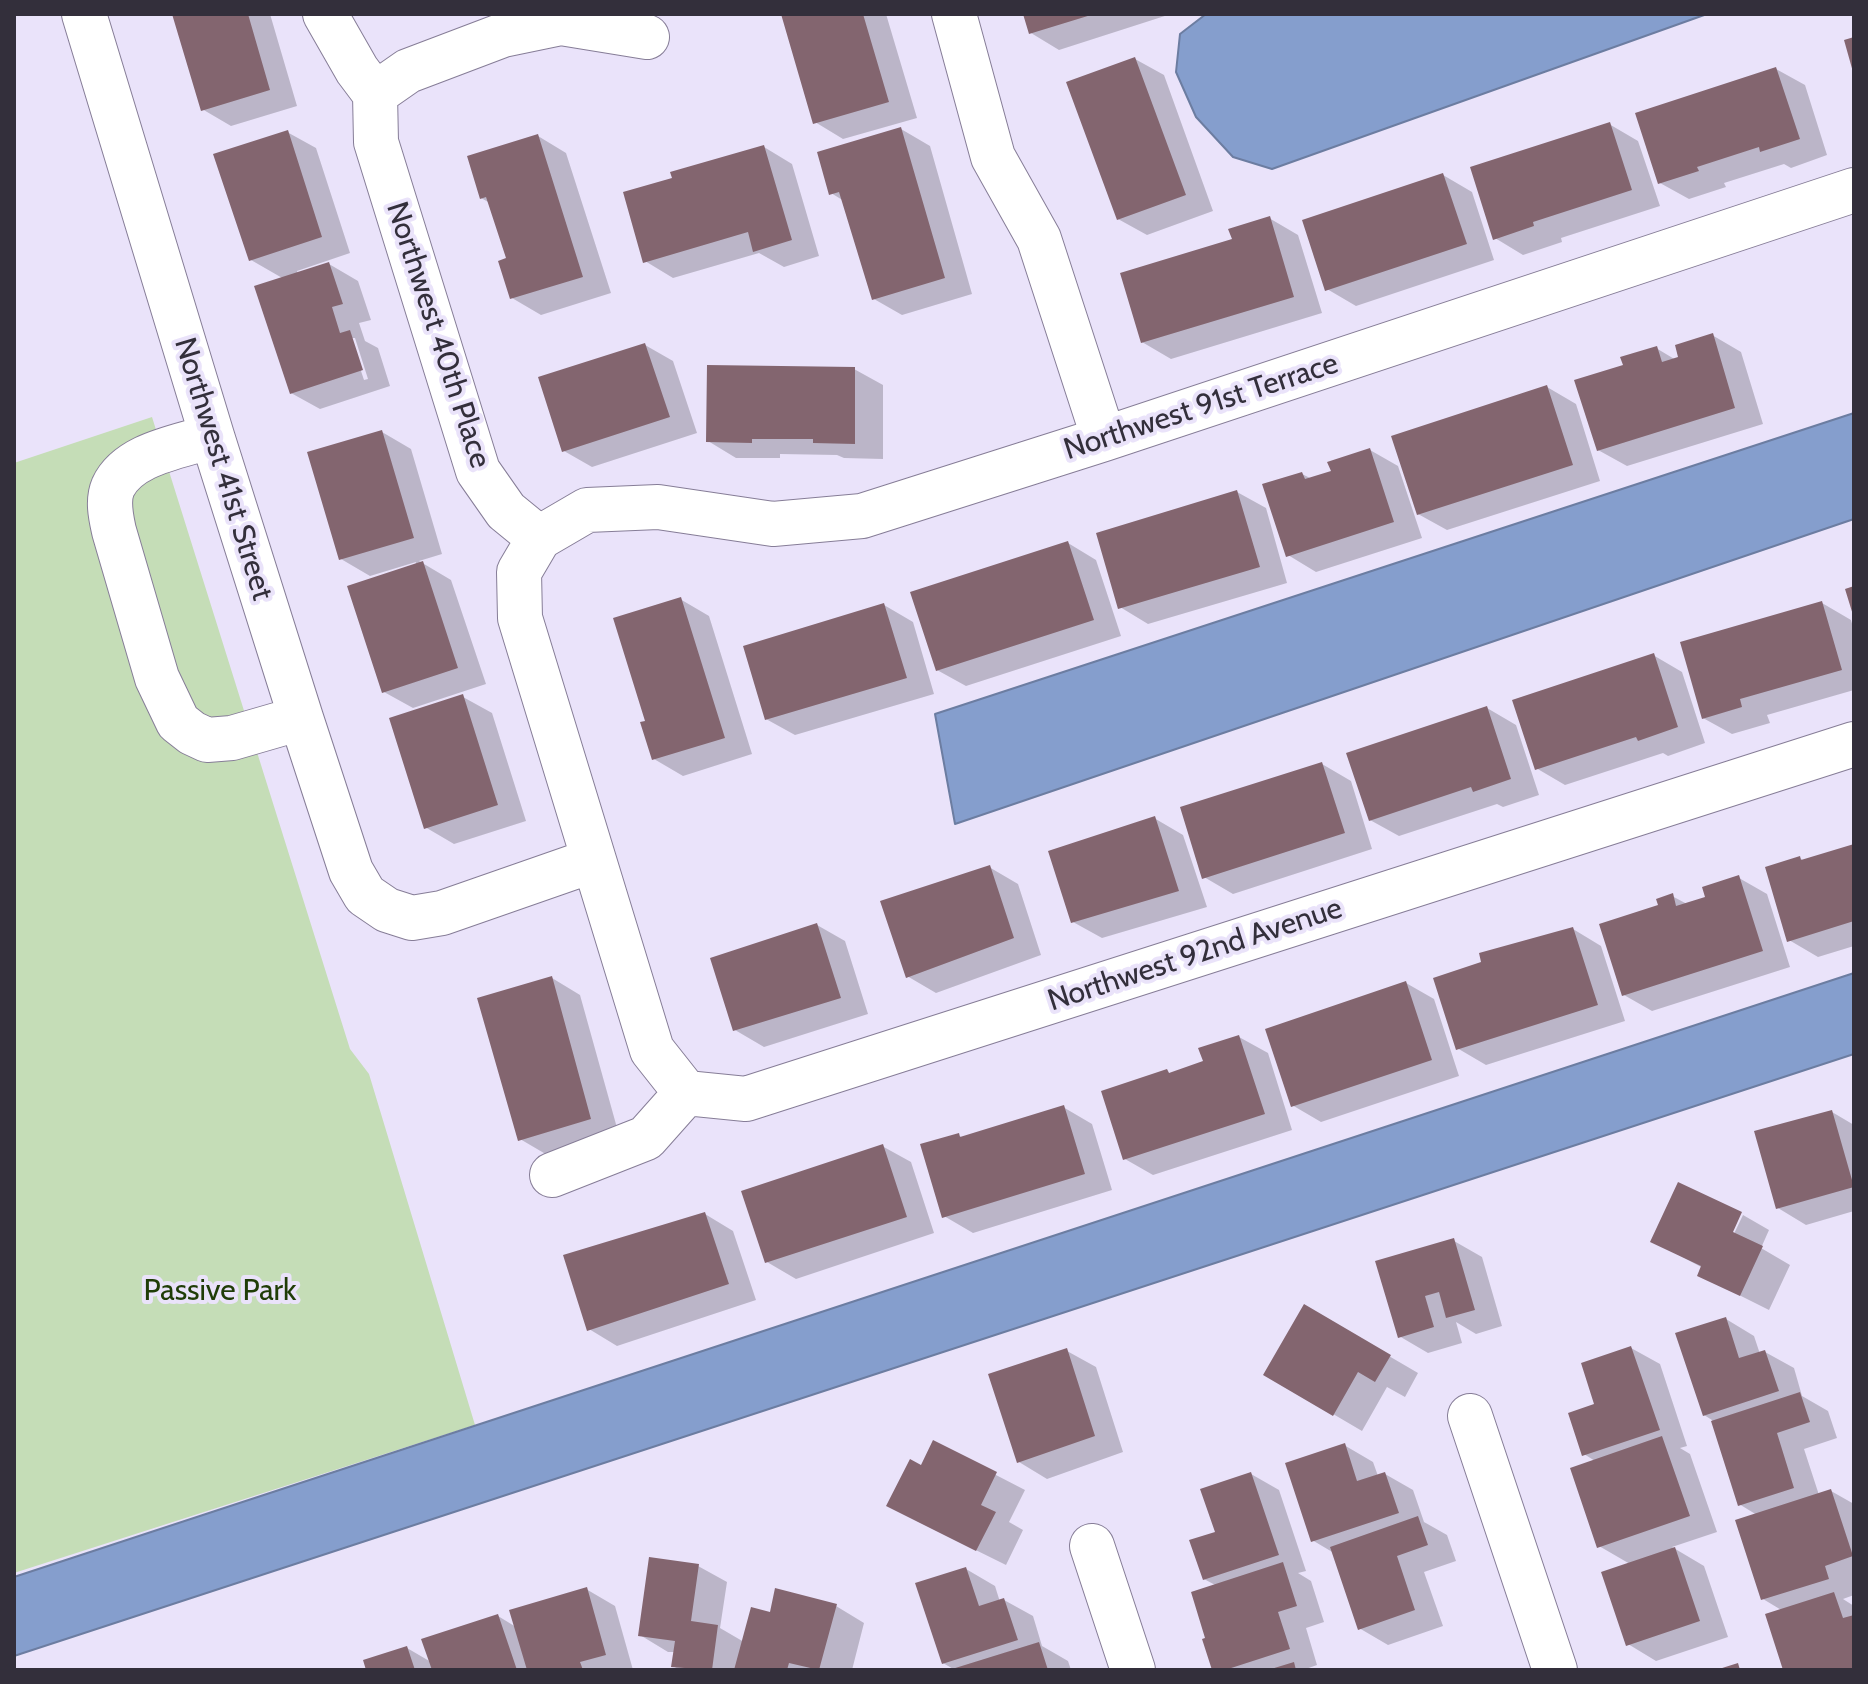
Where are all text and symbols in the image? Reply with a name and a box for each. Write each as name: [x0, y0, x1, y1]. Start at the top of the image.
street label: Northwest 40th Place: [378, 197, 498, 473]
street label: Northwest 41st Street: [166, 333, 280, 605]
street label: Northwest 91st Terrace: [1059, 346, 1343, 468]
street label: Northwest 92nd Avenue: [1043, 890, 1347, 1020]
park label: Passive Park: [144, 1273, 296, 1309]

